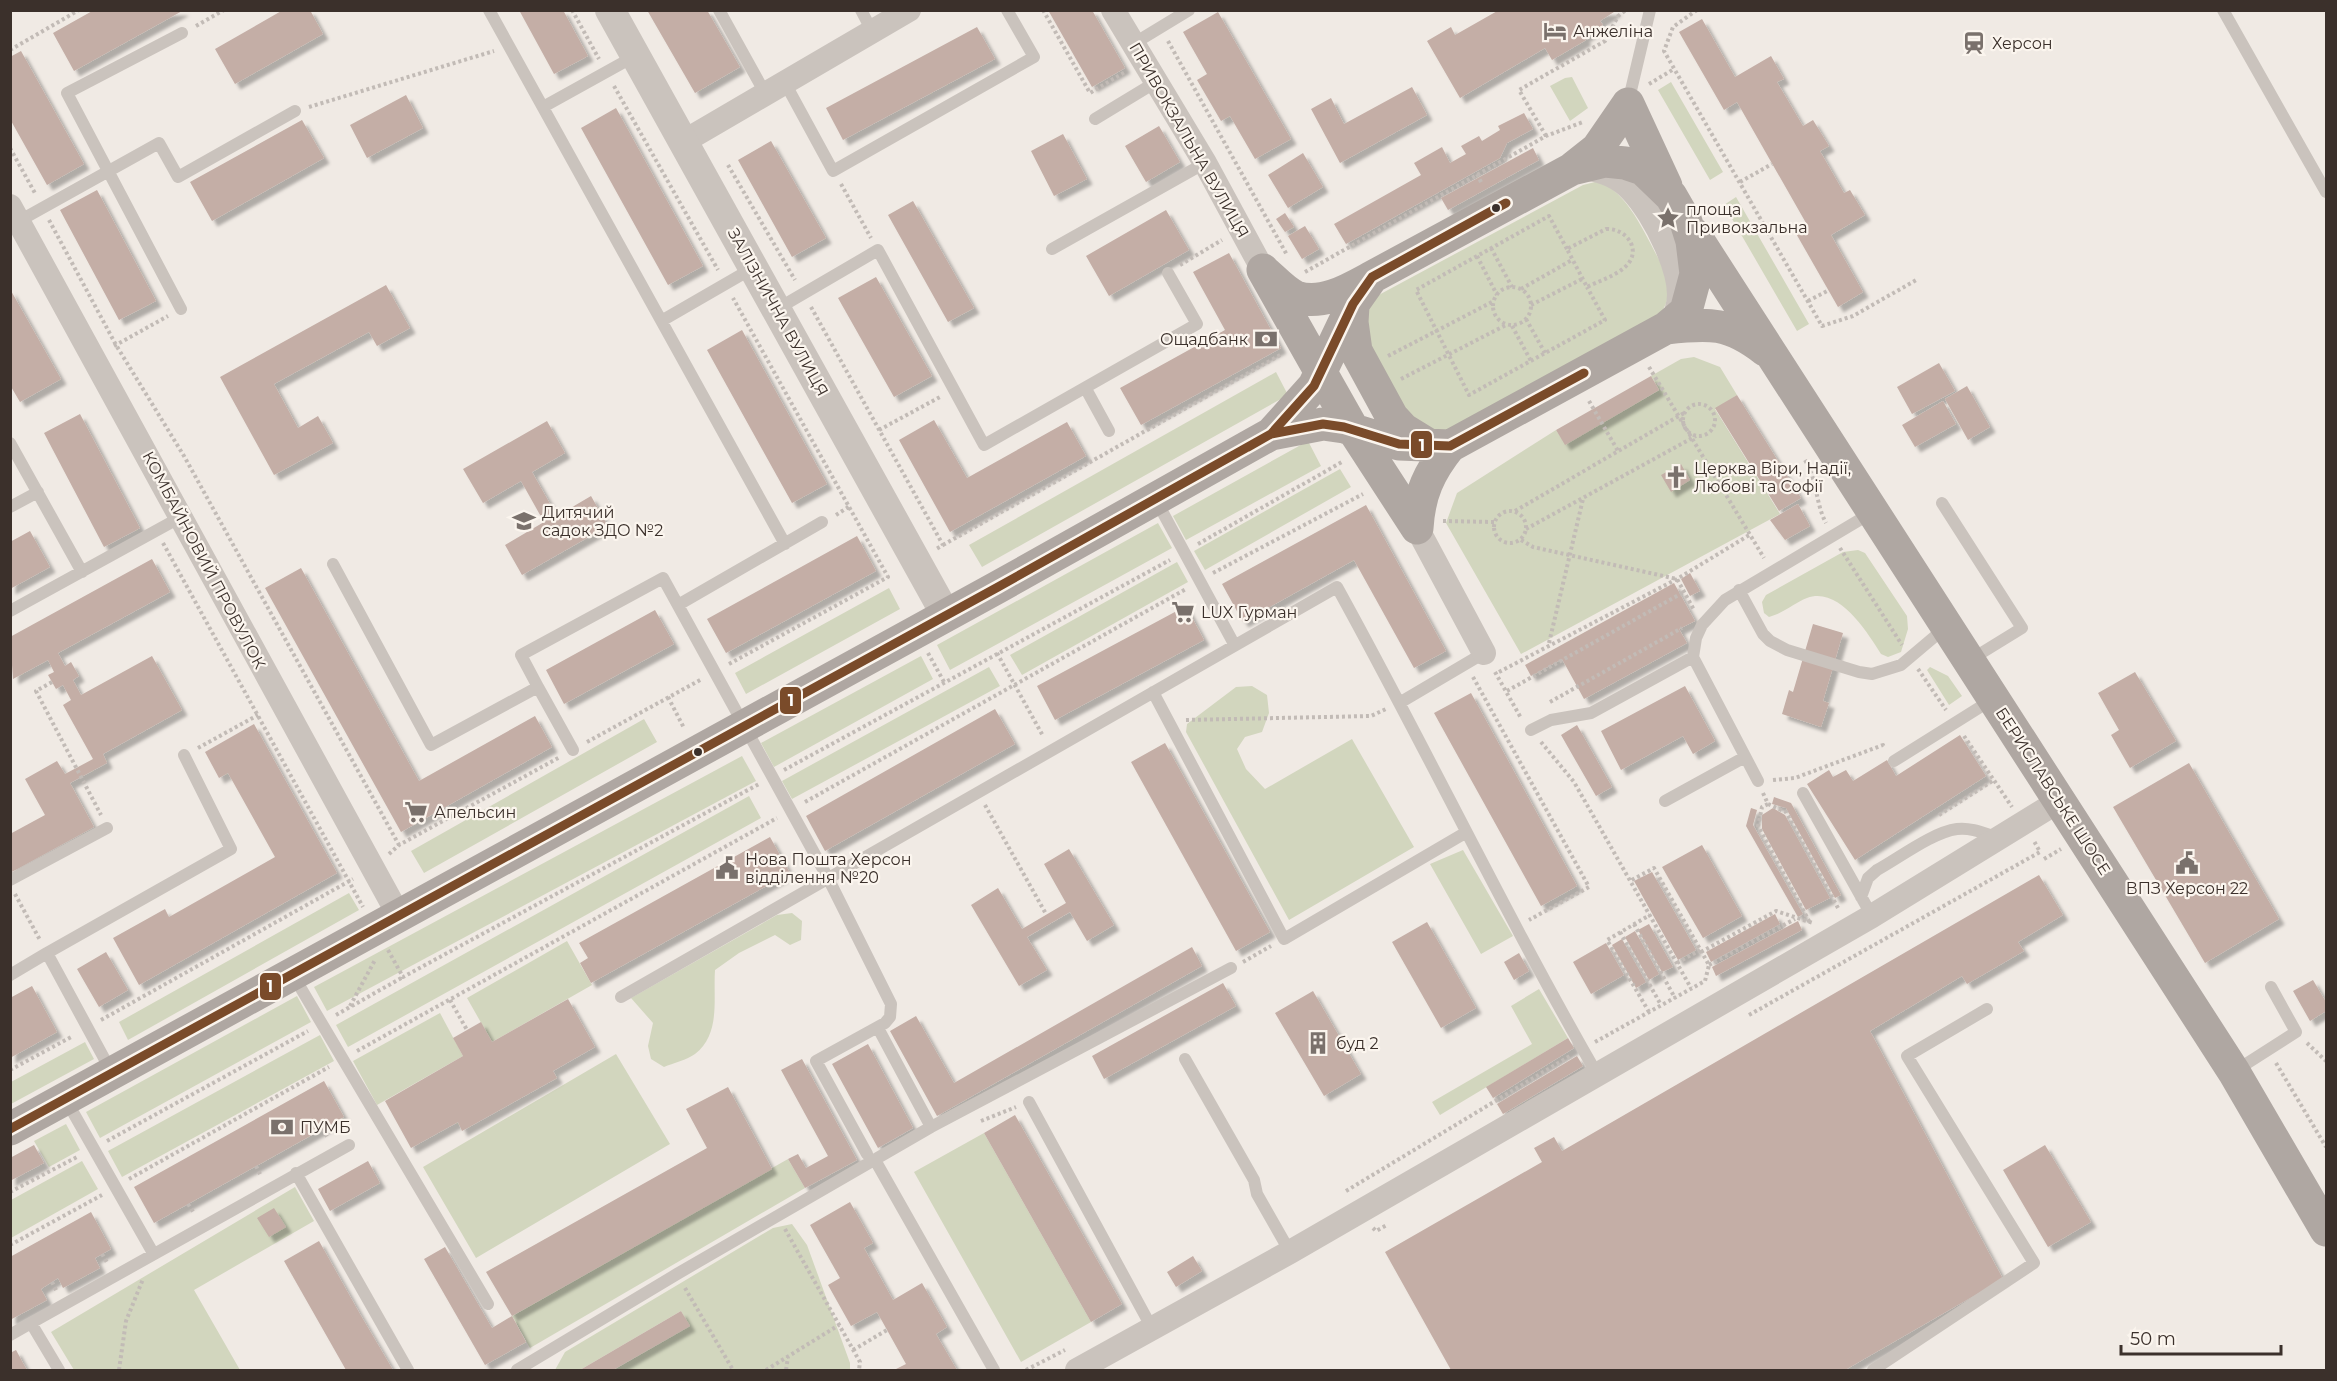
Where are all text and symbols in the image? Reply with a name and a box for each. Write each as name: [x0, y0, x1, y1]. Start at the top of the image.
hotel icon: Анжеліна: [1542, 18, 1568, 44]
place label: Анжеліна: [1573, 22, 1653, 41]
station icon: Херсон: [1961, 30, 1987, 56]
place label: Херсон: [1992, 34, 2053, 53]
street label: ПРИВОКЗАЛЬНА ВУЛИЦЯ: [1125, 39, 1253, 241]
place label: площа Привокзальна: [1686, 200, 1808, 237]
unlabelled marker: [1490, 202, 1502, 214]
place icon: площа Привокзальна: [1655, 205, 1681, 231]
street label: ЗАЛІЗНИЧНА ВУЛИЦЯ: [724, 225, 832, 399]
bank icon: Ощадбанк: [1253, 326, 1279, 352]
place label: Ощадбанк: [1160, 330, 1249, 349]
line badge: 1: [1410, 430, 1433, 459]
text: 1: [1419, 436, 1425, 455]
street label: КОМБАЙНОВИЙ ПРОВУЛОК: [138, 448, 270, 672]
place label: Церква Віри, Надії, Любові та Софії: [1694, 459, 1851, 496]
church icon: Церква Віри, Надії, Любові та Софії: [1663, 464, 1689, 490]
place label: Дитячий садок ЗДО №2: [542, 503, 663, 540]
school or university icon: Дитячий садок ЗДО №2: [511, 508, 537, 534]
supermarket icon: LUX Гурман: [1170, 599, 1196, 625]
place label: LUX Гурман: [1201, 603, 1297, 622]
line badge: 1: [779, 686, 802, 715]
text: 1: [788, 691, 794, 710]
street label: БЕРИСЛАВСЬКЕ ШОСЕ: [1992, 704, 2114, 878]
unlabelled marker: [692, 746, 704, 758]
supermarket icon: Апельсин: [403, 799, 429, 825]
place label: Апельсин: [434, 803, 516, 822]
place label: Нова Пошта Херсон відділення №20: [745, 850, 912, 887]
public building icon: ВПЗ Херсон 22: [2174, 850, 2200, 876]
public building icon: Нова Пошта Херсон відділення №20: [714, 855, 740, 881]
place label: ВПЗ Херсон 22: [2126, 879, 2248, 898]
line badge: 1: [259, 972, 282, 1001]
text: 1: [267, 977, 273, 996]
building icon: буд 2: [1305, 1030, 1331, 1056]
place label: буд 2: [1336, 1034, 1379, 1053]
bank icon: ПУМБ: [269, 1114, 295, 1140]
place label: ПУМБ: [300, 1118, 351, 1137]
scale bar: [2121, 1318, 2282, 1356]
text: 50 m: [2130, 1328, 2176, 1350]

